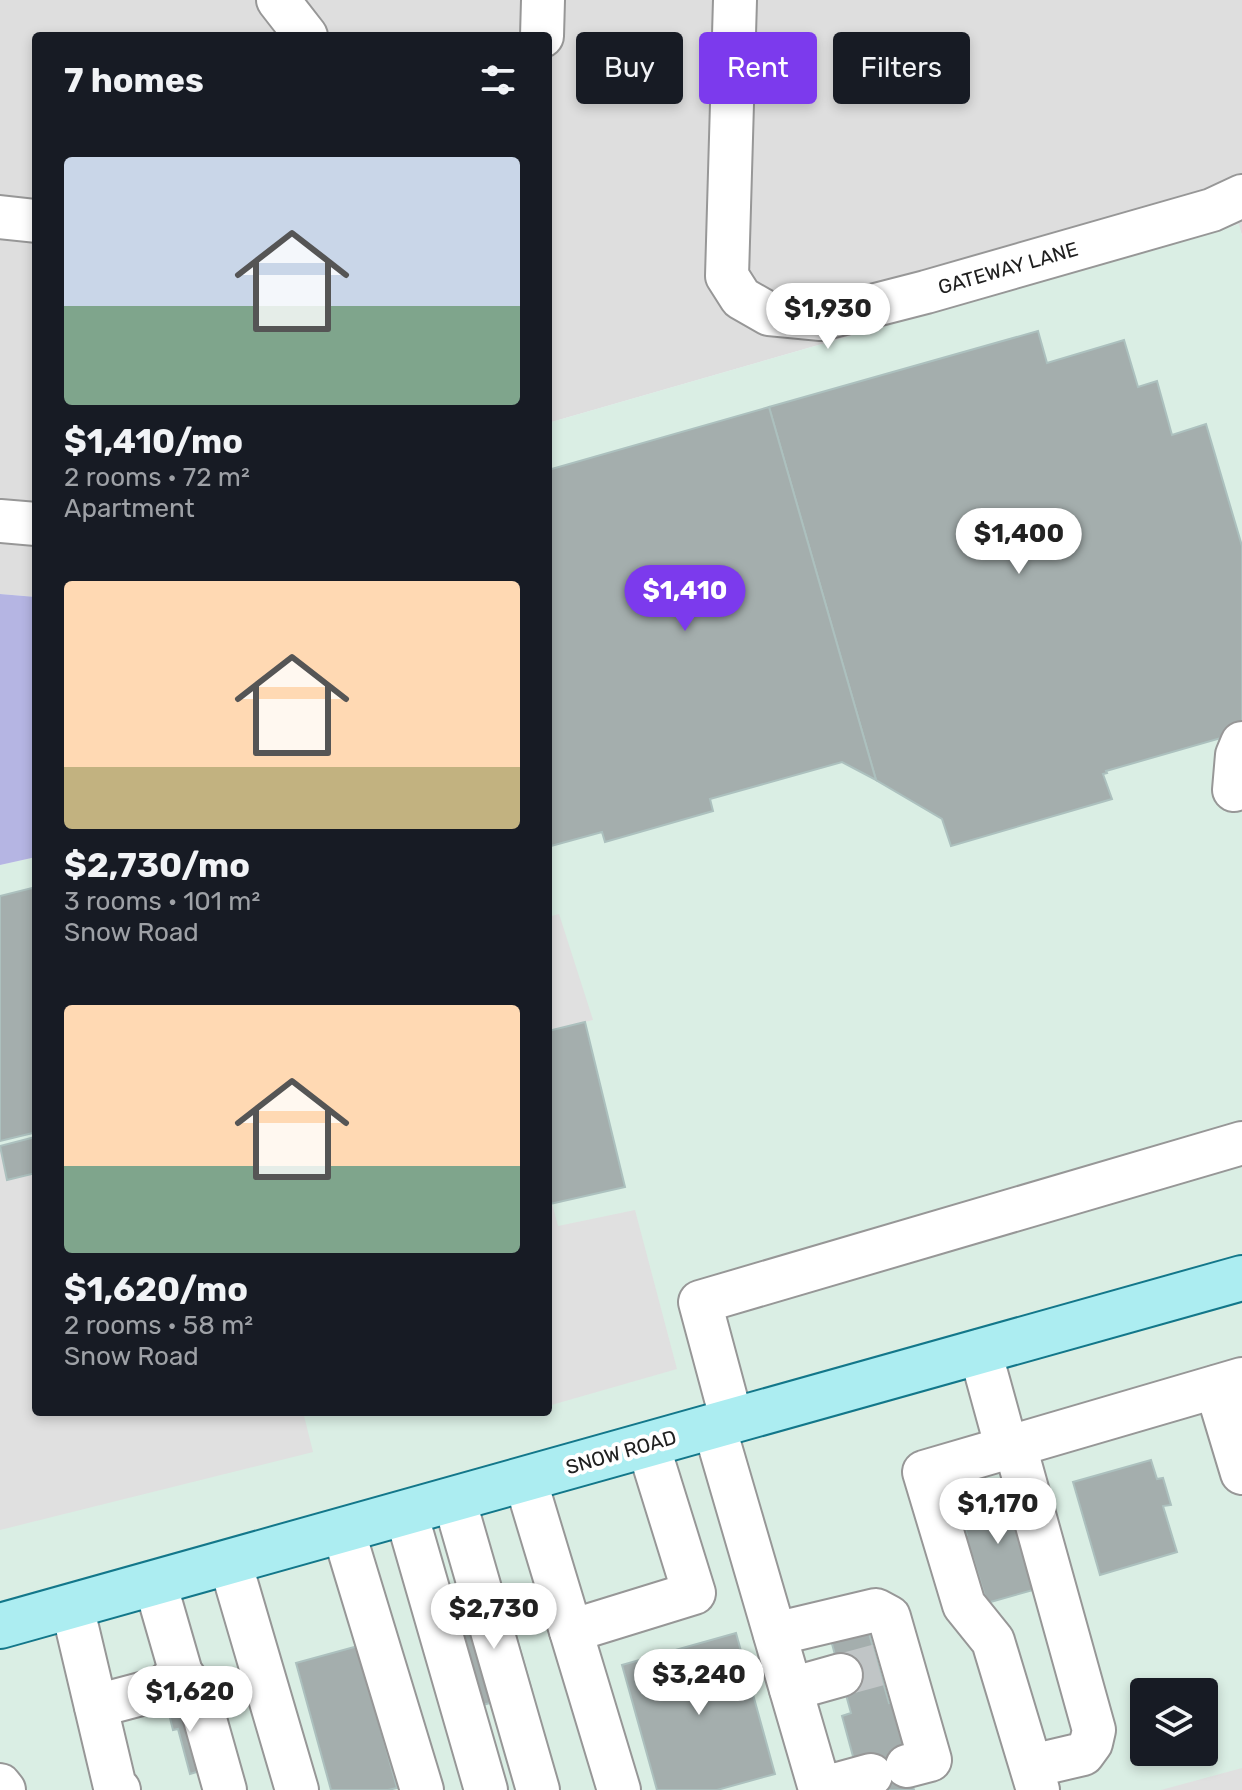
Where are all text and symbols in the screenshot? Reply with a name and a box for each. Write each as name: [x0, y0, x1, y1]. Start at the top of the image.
chip: Buy: [576, 32, 683, 104]
chip: Rent: [699, 32, 817, 104]
chip: Filters: [833, 32, 970, 104]
icon: filters: [476, 58, 520, 102]
text: 7 homes: [64, 60, 204, 101]
icon: home: [220, 209, 364, 353]
street label: GATEWAY LANE: [935, 237, 1081, 299]
pin: $1,930: [763, 283, 893, 351]
text: $1,930: [784, 293, 872, 324]
text: $1,410/mo: [64, 421, 243, 462]
text: 2 rooms · 72 m²: [64, 462, 250, 493]
text: Apartment: [64, 493, 195, 524]
pin: $1,400: [954, 508, 1084, 576]
text: $1,400: [974, 518, 1064, 549]
pin: $1,410: [620, 565, 750, 633]
text: $1,410: [642, 575, 728, 606]
icon: home: [220, 633, 364, 777]
text: $2,730/mo: [64, 845, 250, 886]
text: 3 rooms · 101 m²: [64, 886, 260, 917]
text: Snow Road: [64, 917, 199, 948]
icon: home: [220, 1057, 364, 1201]
text: $1,620/mo: [64, 1269, 248, 1310]
text: 2 rooms · 58 m²: [64, 1310, 253, 1341]
text: Snow Road: [64, 1341, 199, 1372]
street label: SNOW ROAD: [563, 1425, 679, 1479]
pin: $1,170: [933, 1478, 1063, 1546]
text: $1,170: [957, 1488, 1039, 1519]
pin: $2,730: [429, 1583, 559, 1651]
text: $2,730: [449, 1593, 539, 1624]
pin: $3,240: [634, 1649, 764, 1717]
text: $3,240: [652, 1659, 746, 1690]
pin: $1,620: [125, 1666, 255, 1734]
text: $1,620: [146, 1676, 234, 1707]
map controls: [1130, 1678, 1218, 1766]
button: layers: [1130, 1678, 1218, 1766]

